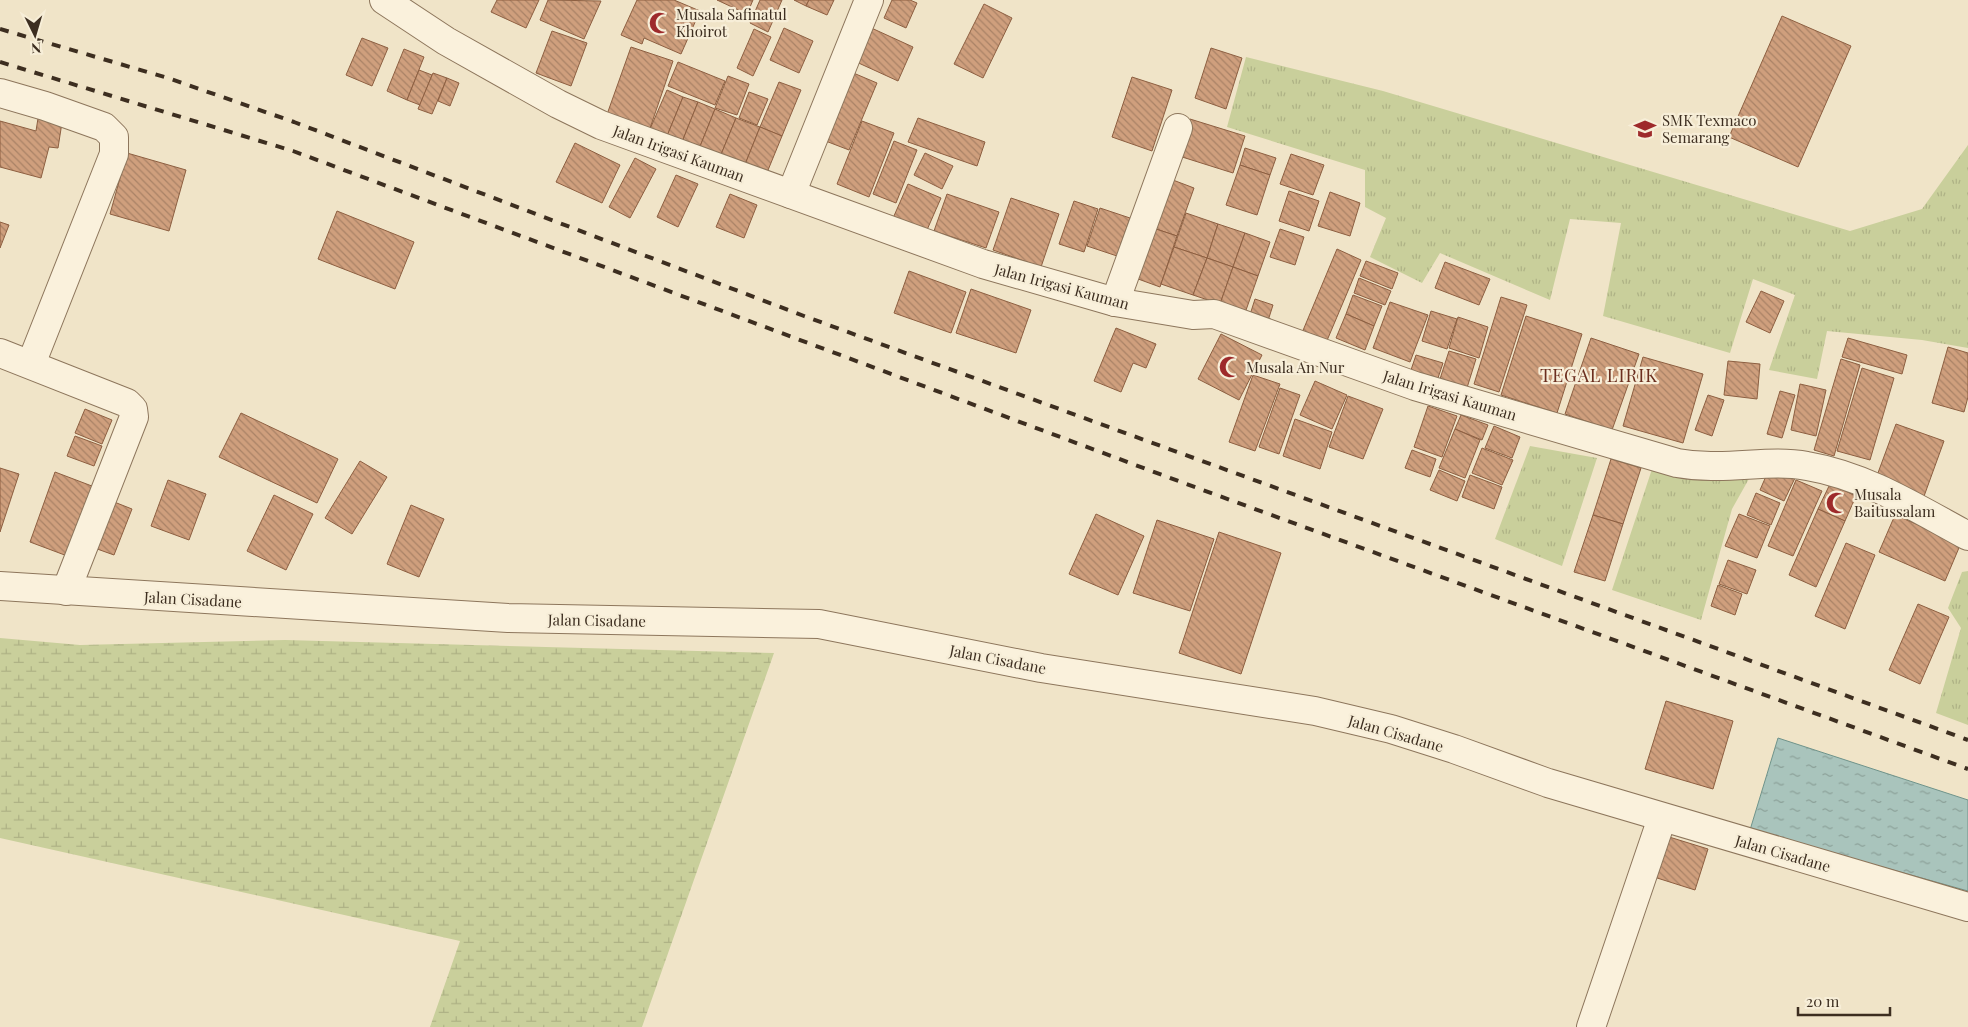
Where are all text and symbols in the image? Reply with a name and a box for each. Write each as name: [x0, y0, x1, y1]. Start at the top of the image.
place label: Musala Safinatul Khoirot: [676, 4, 787, 41]
north arrow: [10, 10, 60, 60]
mosque icon: Musala Safinatul Khoirot: [647, 10, 673, 36]
text: N: [30, 39, 42, 58]
place label: SMK Texmaco Semarang: [1662, 110, 1757, 147]
school or university icon: SMK Texmaco Semarang: [1632, 116, 1658, 142]
street label: Jalan Irigasi Kauman: [610, 120, 748, 186]
street label: Jalan Irigasi Kauman: [992, 258, 1132, 314]
mosque icon: Musala An Nur: [1217, 354, 1243, 380]
place label: Musala An Nur: [1246, 357, 1345, 377]
district label: TEGAL LIRIK: [1540, 363, 1658, 387]
street label: Jalan Irigasi Kauman: [1380, 365, 1519, 425]
place label: Musala Baitussalam: [1854, 484, 1936, 521]
mosque icon: Musala Baitussalam: [1824, 490, 1850, 516]
street label: Jalan Cisadane: [142, 586, 243, 612]
street label: Jalan Cisadane: [547, 609, 646, 631]
street label: Jalan Cisadane: [947, 640, 1048, 678]
street label: Jalan Cisadane: [1345, 710, 1446, 756]
street label: Jalan Cisadane: [1732, 830, 1833, 876]
scale bar: [1798, 984, 1890, 1016]
text: 20 m: [1806, 991, 1840, 1011]

